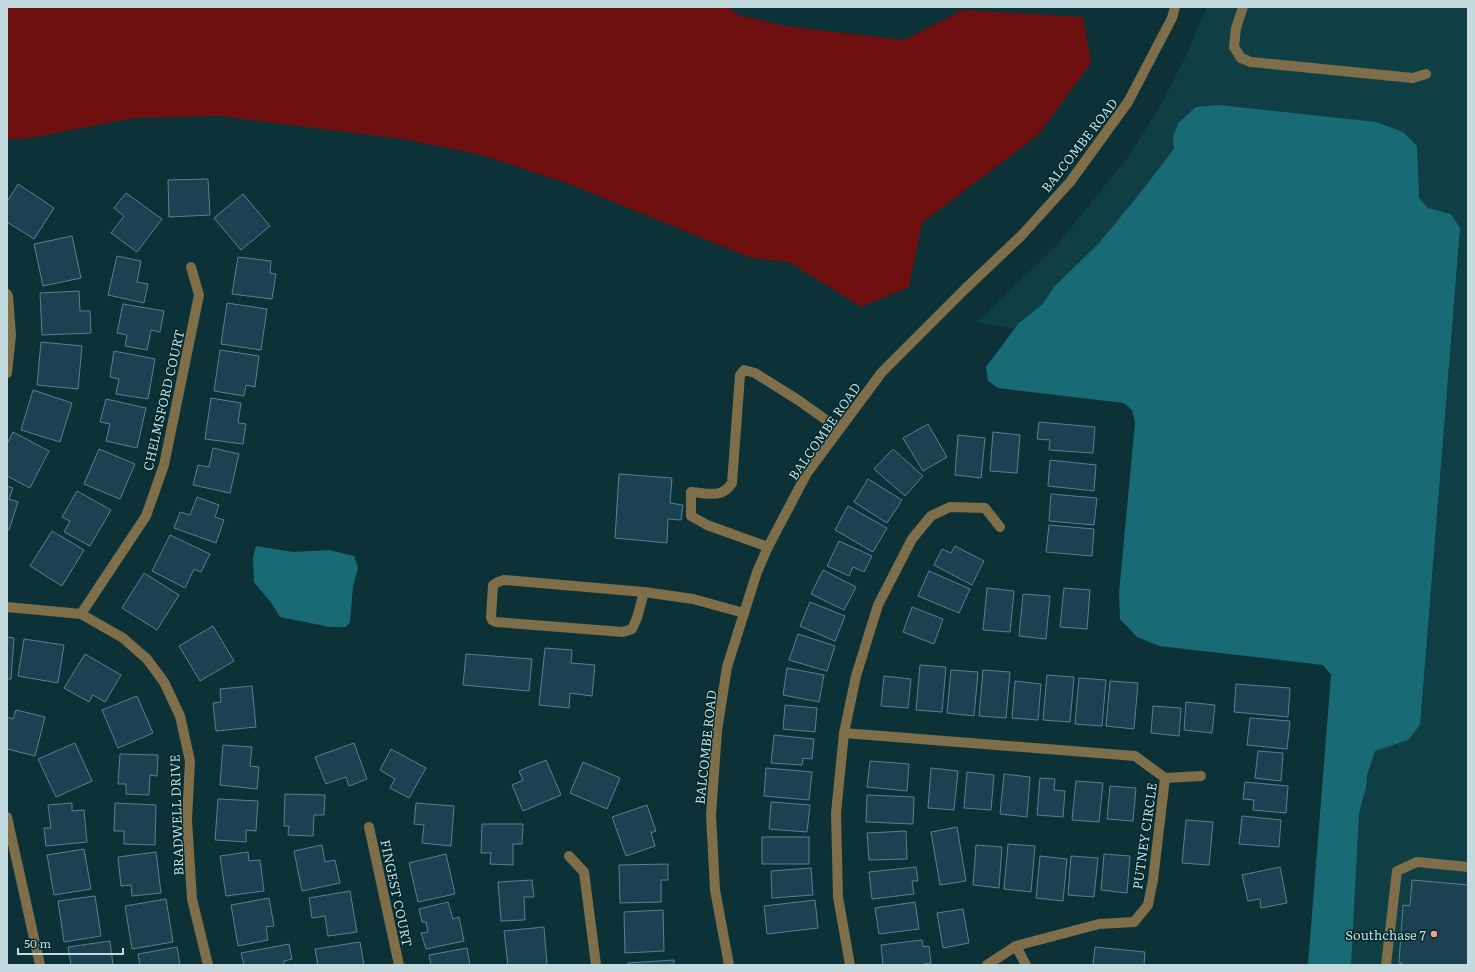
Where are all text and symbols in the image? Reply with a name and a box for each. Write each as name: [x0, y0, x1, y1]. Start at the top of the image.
street label: BALCOMBE ROAD: [1036, 94, 1122, 196]
street label: CHELMSFORD COURT: [138, 327, 189, 472]
street label: BALCOMBE ROAD: [783, 378, 865, 483]
street label: BALCOMBE ROAD: [690, 689, 720, 805]
street label: BRADWELL DRIVE: [164, 754, 188, 876]
street label: PUTNEY CIRCLE: [1127, 781, 1161, 891]
street label: FINGEST COURT: [376, 838, 418, 949]
place label: Southchase 7: [1345, 925, 1426, 944]
marker: Southchase 7: [1429, 929, 1439, 939]
scale bar: [18, 930, 123, 956]
text: 50 m: [24, 934, 51, 952]

